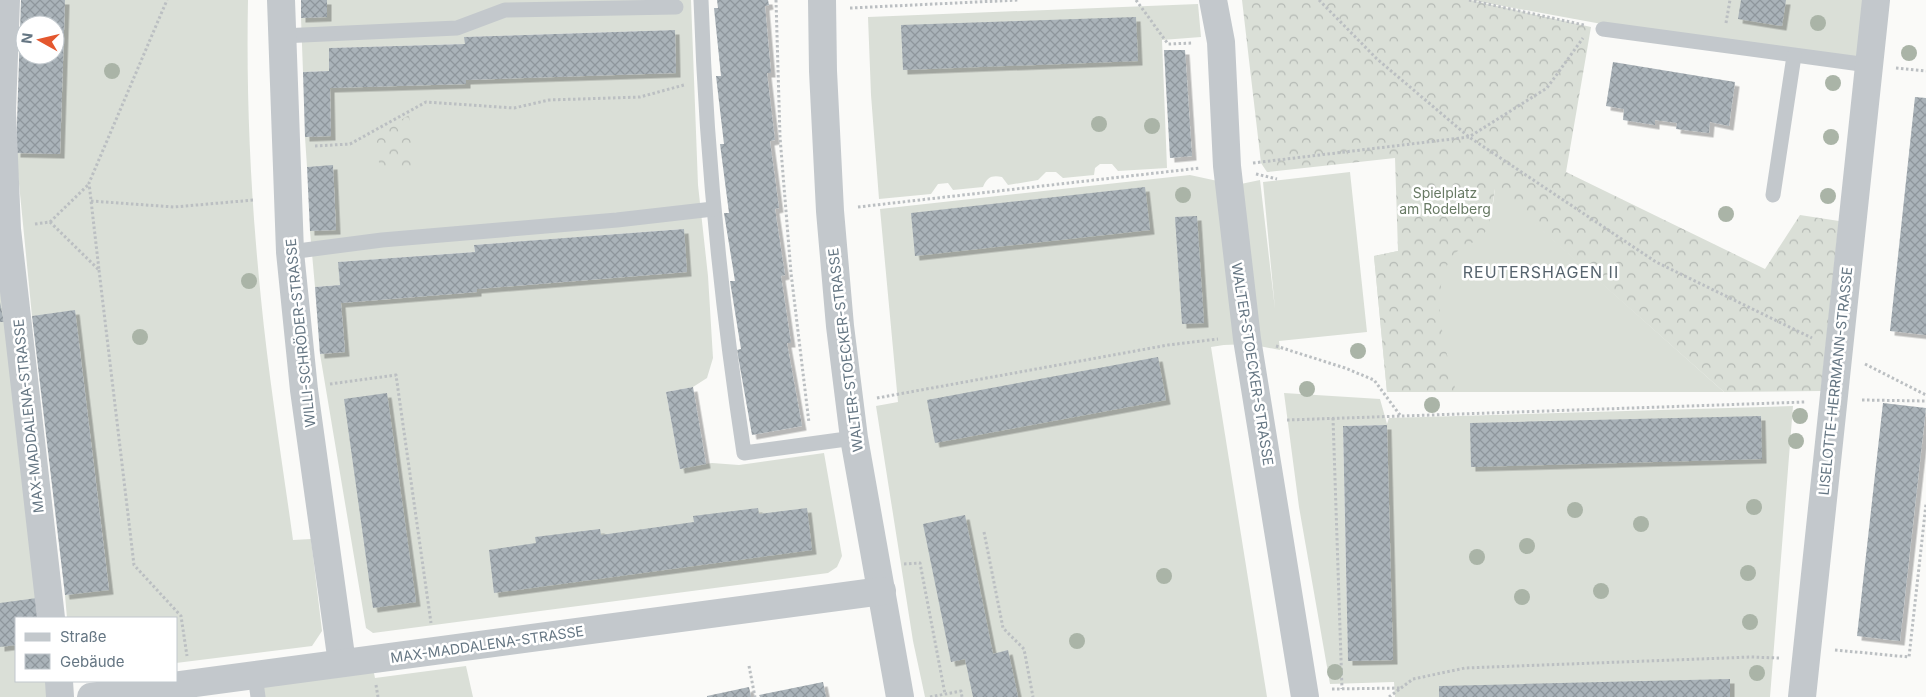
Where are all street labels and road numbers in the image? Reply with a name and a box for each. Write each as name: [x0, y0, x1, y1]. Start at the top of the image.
street label: WILLI-SCHRÖDER-STRASSE: [282, 238, 318, 428]
street label: WALTER-STOECKER-STRASSE: [824, 247, 866, 453]
street label: WALTER-STOECKER-STRASSE: [1229, 261, 1277, 467]
street label: LISELOTTE-HERRMANN-STRASSE: [1815, 266, 1855, 496]
street label: MAX-MADDALENA-STRASSE: [9, 318, 47, 514]
street label: MAX-MADDALENA-STRASSE: [389, 622, 585, 666]

